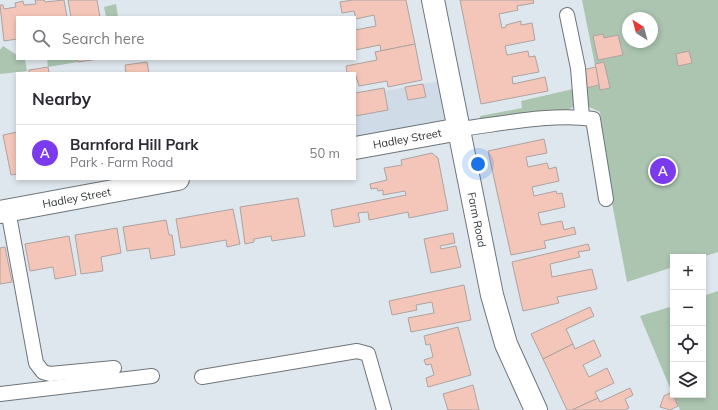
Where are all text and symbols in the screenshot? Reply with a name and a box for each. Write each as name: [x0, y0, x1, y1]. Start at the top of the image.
north arrow: [622, 12, 658, 48]
search box: [16, 16, 356, 60]
icon: search: [30, 27, 52, 49]
text: Search here: [62, 29, 144, 48]
text: Nearby: [32, 88, 91, 109]
street label: Hadley Street: [372, 125, 443, 152]
text: Barnford Hill Park: [70, 135, 199, 154]
text: A: [40, 145, 50, 161]
text: 50 m: [310, 145, 340, 161]
text: Park · Farm Road: [70, 154, 173, 170]
your location: [468, 154, 488, 174]
pin: A: [650, 156, 676, 186]
street label: Hadley Street: [41, 185, 112, 211]
street label: Farm Road: [465, 191, 489, 249]
map controls: [670, 254, 706, 398]
button: +: [670, 254, 706, 290]
button: −: [670, 290, 706, 326]
button: locate: [670, 326, 706, 362]
button: layers: [670, 362, 706, 398]

